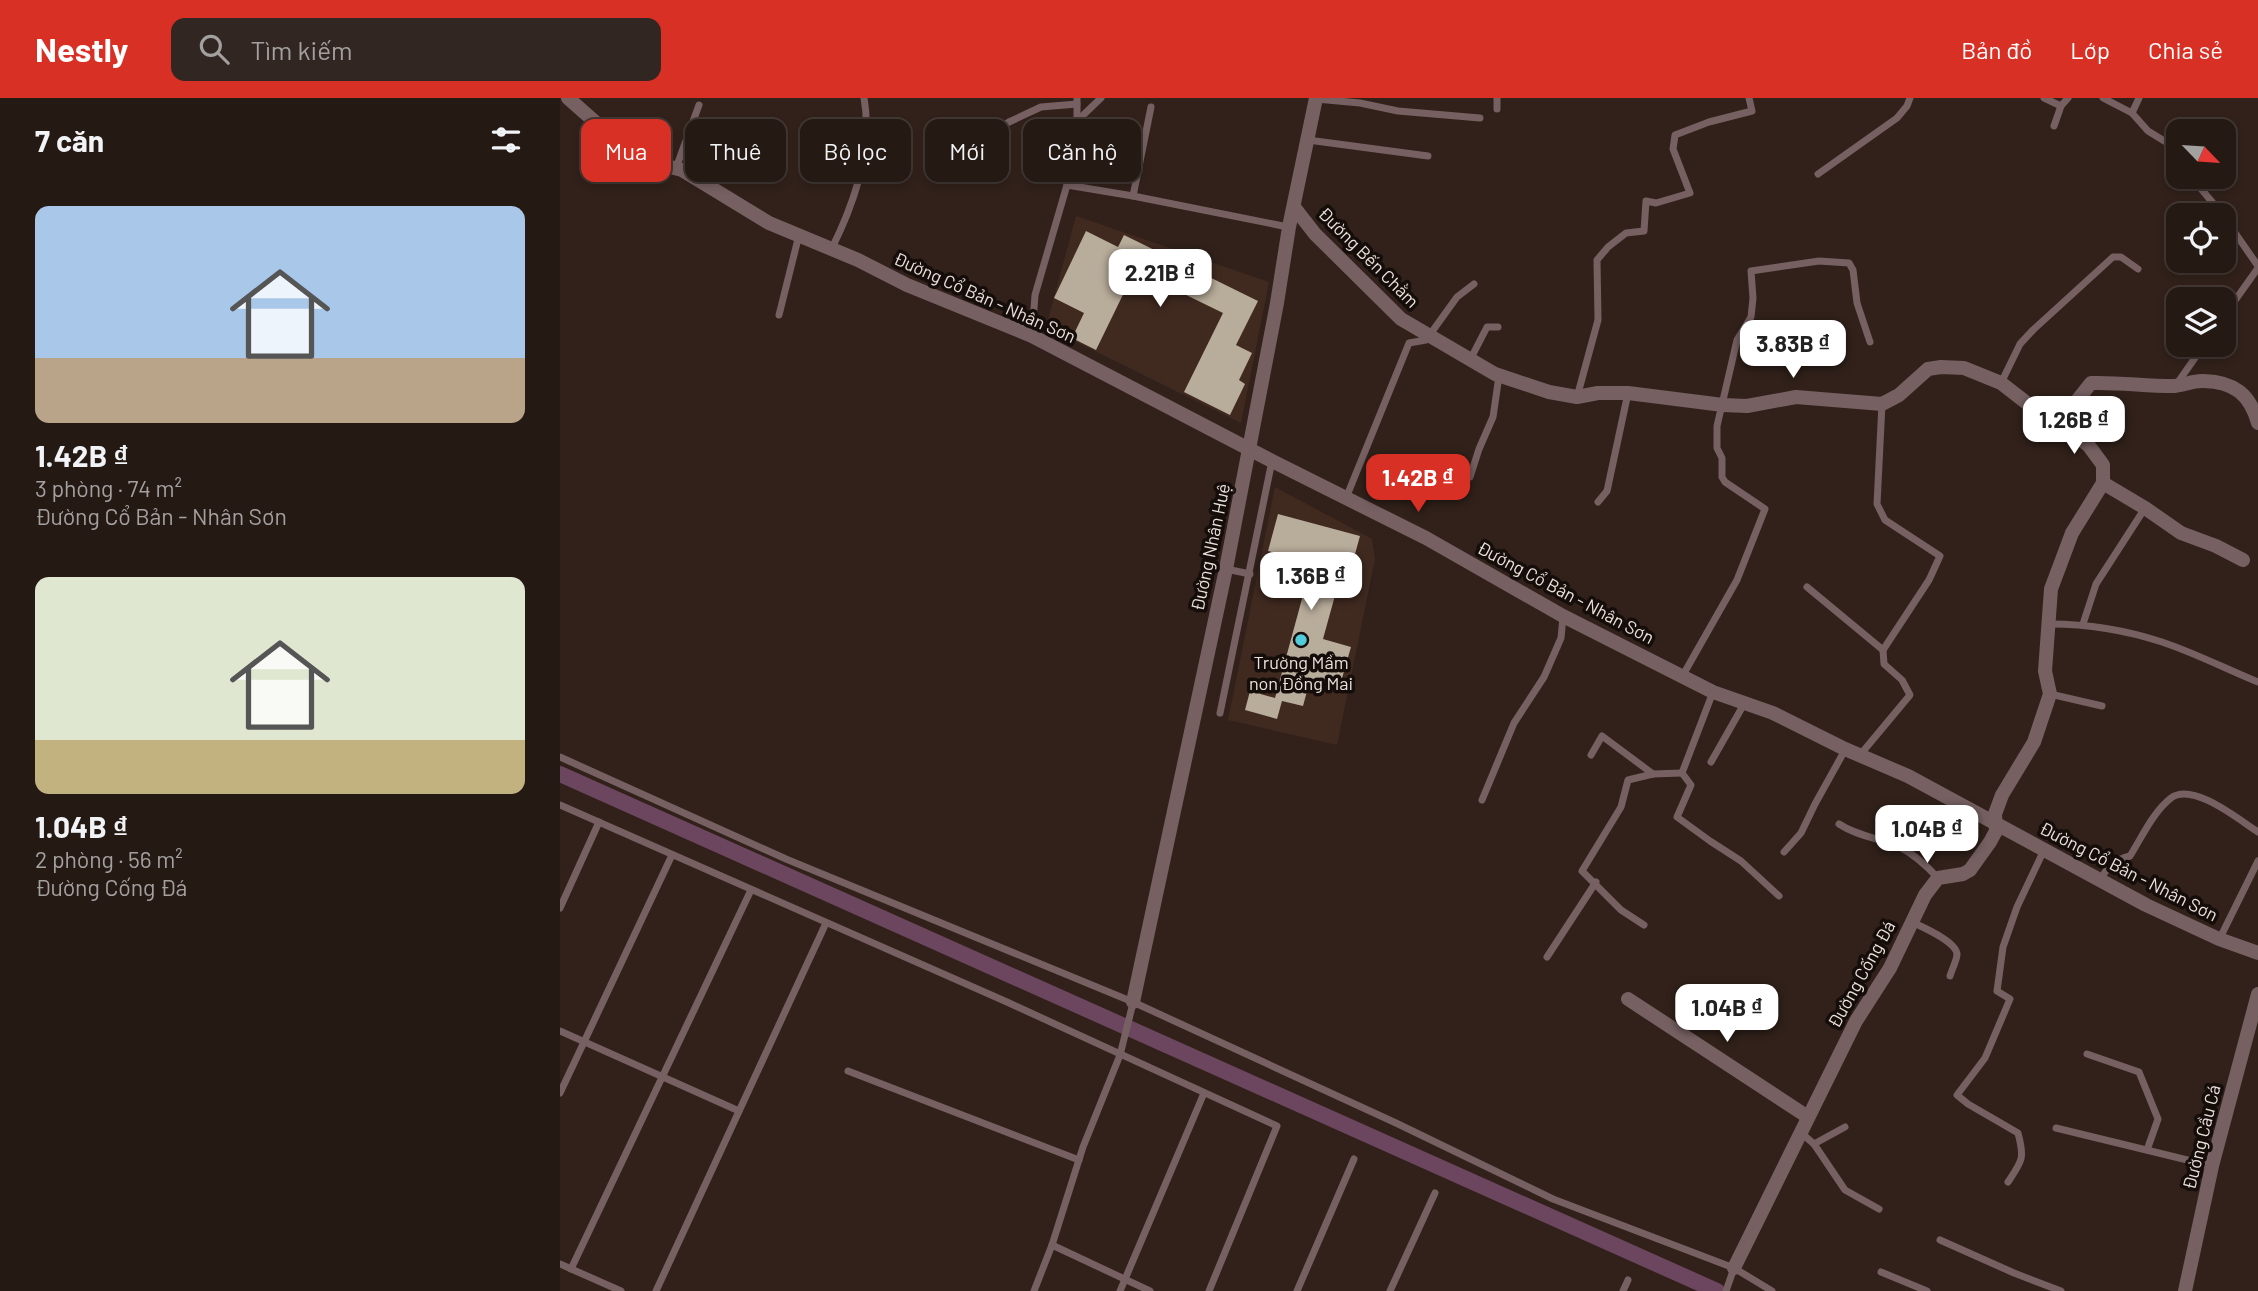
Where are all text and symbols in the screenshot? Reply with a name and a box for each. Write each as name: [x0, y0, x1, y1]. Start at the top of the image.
search box: [171, 18, 661, 81]
text: Nestly: [35, 29, 129, 69]
icon: search: [195, 30, 233, 68]
text: Tìm kiếm: [251, 34, 353, 65]
text: Bản đồ: [1961, 35, 2032, 64]
text: Lớp: [2070, 35, 2110, 64]
text: Chia sẻ: [2148, 35, 2223, 64]
chip: Mua: [581, 119, 671, 182]
chip: Thuê: [685, 119, 786, 182]
chip: Bộ lọc: [800, 119, 911, 182]
chip: Mới: [925, 119, 1009, 182]
chip: Căn hộ: [1023, 119, 1141, 182]
north arrow: [2166, 119, 2236, 189]
map controls: [2166, 119, 2236, 357]
icon: filters: [487, 121, 525, 159]
text: 7 căn: [35, 122, 104, 158]
street label: Đường Bến Chằm: [1314, 202, 1424, 312]
button: locate: [2166, 203, 2236, 273]
street label: Đường Cổ Bản - Nhân Sơn: [891, 247, 1079, 347]
pin: 2.21B ₫: [1095, 250, 1225, 309]
icon: home: [217, 251, 343, 377]
text: 2.21B ₫: [1125, 258, 1195, 286]
button: layers: [2166, 287, 2236, 357]
pin: 3.83B ₫: [1728, 320, 1858, 380]
text: 3.83B ₫: [1756, 329, 1830, 357]
pin: 1.26B ₫: [2009, 396, 2139, 456]
text: 1.26B ₫: [2039, 405, 2109, 433]
text: 1.42B ₫: [35, 437, 129, 473]
pin: 1.42B ₫: [1353, 454, 1483, 514]
text: 1.42B ₫: [1382, 463, 1454, 491]
text: 3 phòng · 74 m²: [35, 474, 182, 502]
street label: Đường Nhân Huệ: [1186, 481, 1234, 613]
text: Đường Cổ Bản - Nhân Sơn: [35, 502, 287, 530]
street label: Đường Cổ Bản - Nhân Sơn: [1474, 536, 1658, 648]
pin: 1.36B ₫: [1246, 552, 1376, 612]
text: 1.36B ₫: [1276, 561, 1346, 589]
icon: home: [217, 622, 343, 748]
marker: Trường Mầm non Đồng Mai: [1293, 632, 1309, 648]
place label: Trường Mầm non Đồng Mai: [1249, 651, 1353, 694]
pin: 1.04B ₫: [1862, 806, 1992, 865]
text: 1.04B ₫: [35, 808, 128, 844]
text: 1.04B ₫: [1891, 814, 1963, 842]
street label: Đường Cổ Bản - Nhân Sơn: [2036, 816, 2222, 926]
text: 2 phòng · 56 m²: [35, 845, 183, 873]
text: Đường Cống Đá: [35, 873, 187, 901]
street label: Đường Cống Đá: [1822, 917, 1900, 1031]
pin: 1.04B ₫: [1662, 984, 1792, 1044]
text: 1.04B ₫: [1691, 993, 1763, 1021]
street label: Đường Cầu Cá: [2177, 1082, 2225, 1192]

